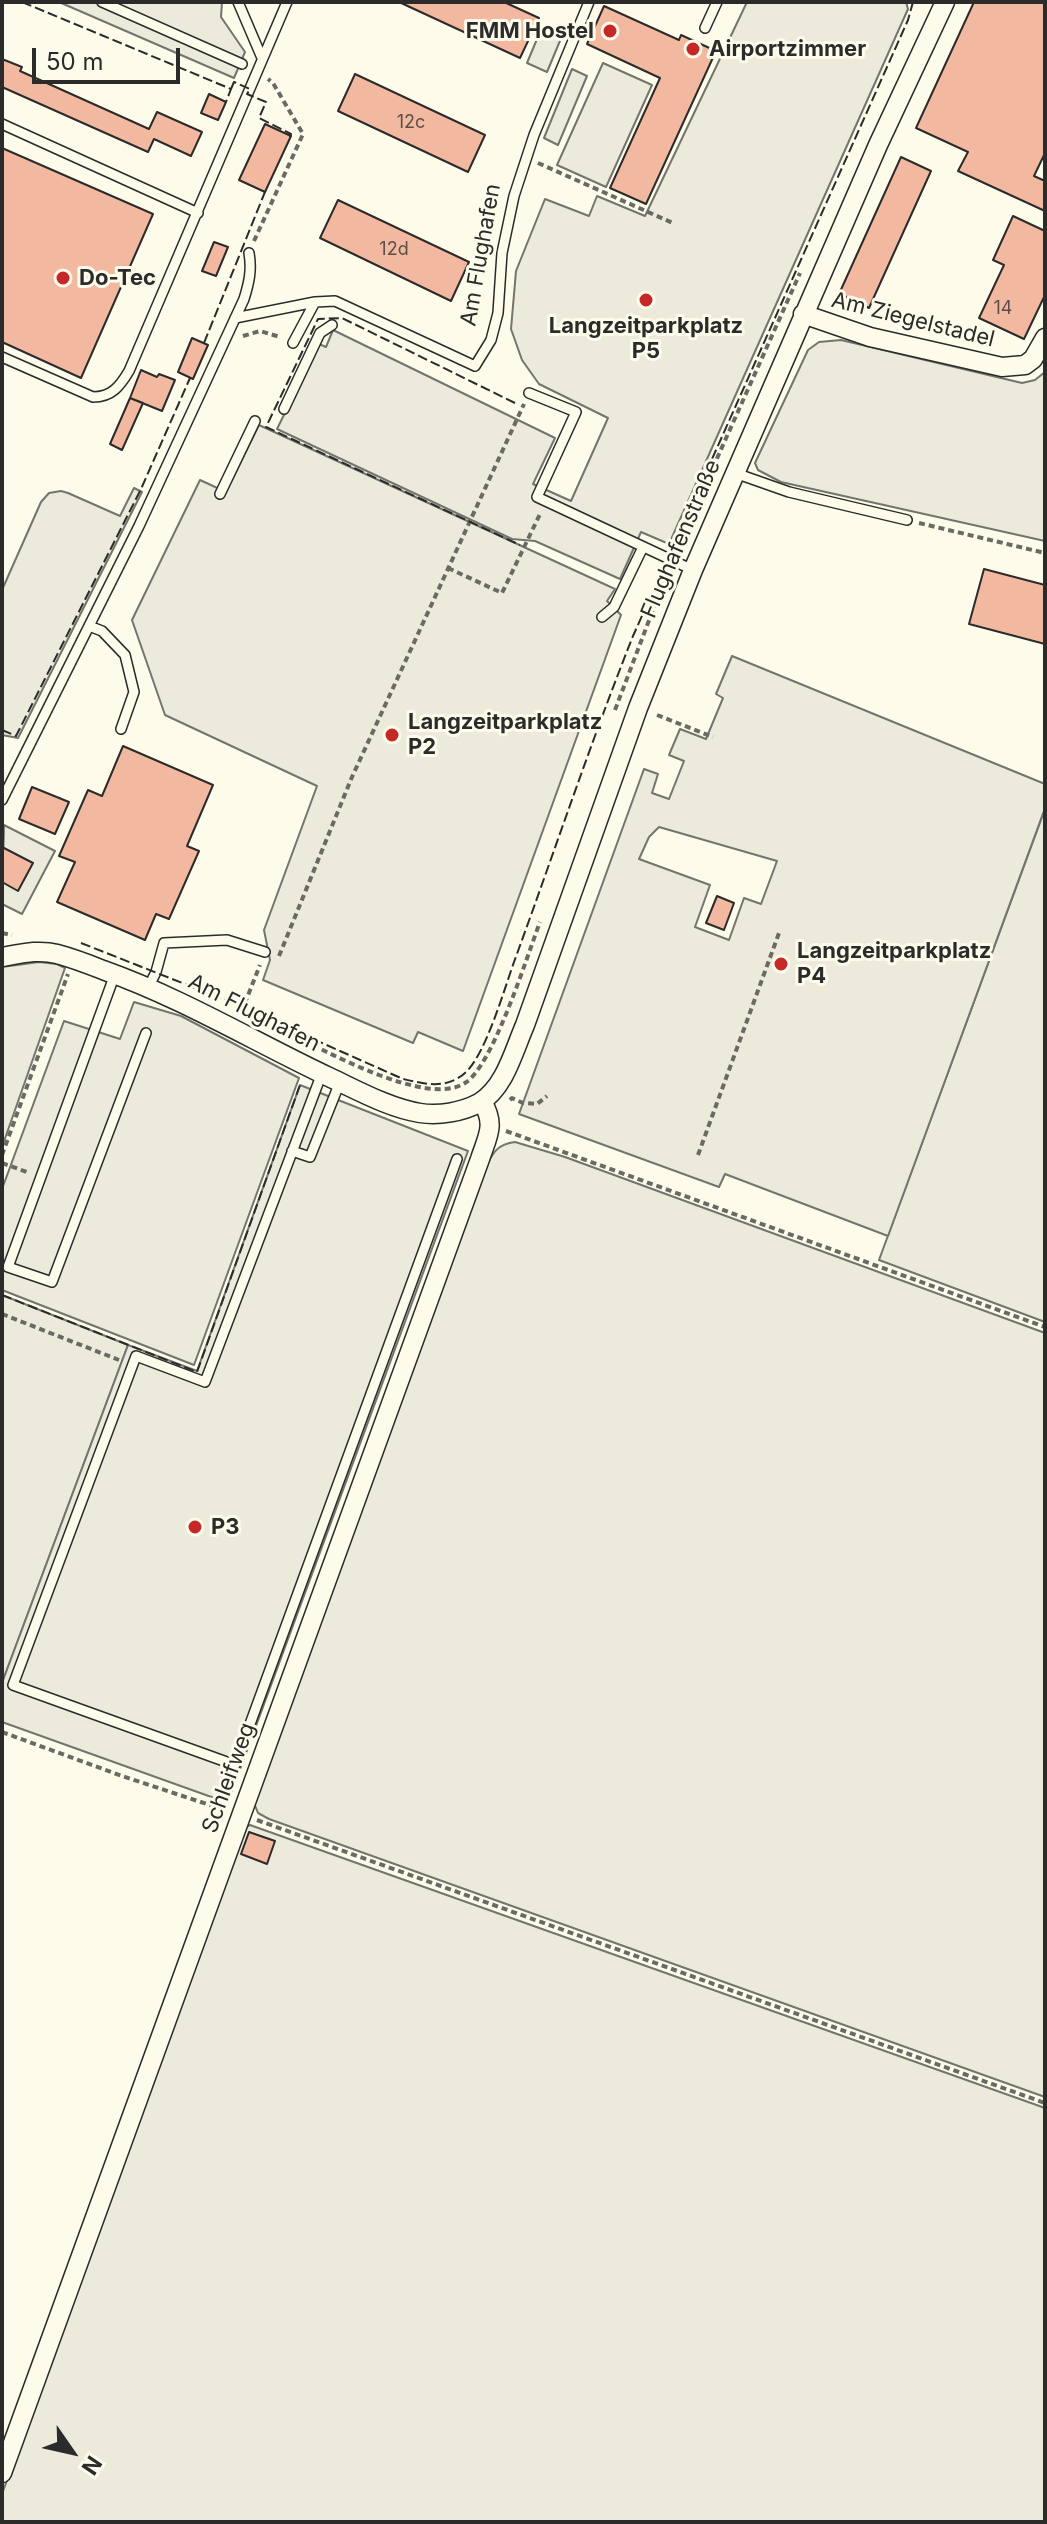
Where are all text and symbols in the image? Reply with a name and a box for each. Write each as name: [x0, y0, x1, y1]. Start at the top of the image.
place label: FMM Hostel: [466, 18, 594, 44]
marker: FMM Hostel: [601, 22, 619, 40]
scale bar: [36, 32, 184, 82]
place label: Airportzimmer: [709, 36, 866, 62]
marker: Airportzimmer: [684, 40, 702, 58]
text: 50 m: [46, 47, 104, 76]
house number: 12c: [397, 112, 425, 134]
street label: Am Flughafen: [455, 182, 507, 328]
house number: 12d: [379, 239, 409, 261]
place label: Do-Tec: [79, 265, 156, 291]
marker: Do-Tec: [54, 269, 72, 287]
street label: Am Ziegelstadel: [829, 287, 997, 353]
marker: Langzeitparkplatz P5: [637, 291, 655, 309]
house number: 14: [994, 298, 1012, 320]
place label: Langzeitparkplatz P5: [549, 313, 743, 364]
street label: Flughafenstraße: [636, 456, 726, 622]
place label: Langzeitparkplatz P2: [408, 709, 602, 760]
marker: Langzeitparkplatz P2: [383, 726, 401, 744]
place label: Langzeitparkplatz P4: [797, 938, 991, 990]
marker: Langzeitparkplatz P4: [772, 955, 790, 973]
street label: Am Flughafen: [184, 969, 324, 1057]
place label: P3: [211, 1514, 239, 1540]
marker: P3: [186, 1518, 204, 1536]
street label: Schleifweg: [197, 1719, 261, 1837]
north arrow: [32, 2412, 112, 2492]
text: N: [76, 2451, 107, 2480]

